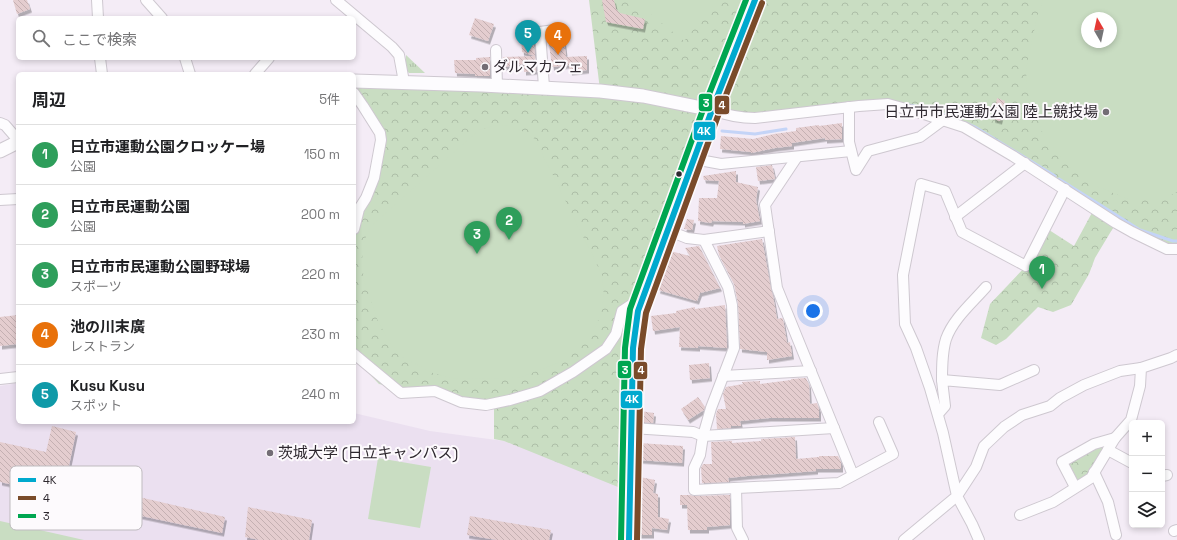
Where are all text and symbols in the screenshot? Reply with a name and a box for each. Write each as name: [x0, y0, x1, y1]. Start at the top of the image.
north arrow: [1081, 12, 1117, 48]
search box: [16, 16, 356, 60]
pin: 5: [515, 20, 541, 53]
pin: 4: [545, 22, 571, 55]
icon: search: [30, 27, 52, 49]
text: ここで検索: [62, 30, 137, 49]
place label: ダルマカフェ: [493, 57, 583, 76]
marker: ダルマカフェ: [480, 62, 490, 72]
text: 周辺: [32, 89, 66, 111]
text: 5件: [319, 91, 340, 108]
line badge: 3: [698, 93, 713, 112]
line badge: 4: [714, 95, 730, 115]
text: 3: [703, 96, 710, 110]
text: 4: [719, 98, 726, 112]
place label: 日立市市民運動公園 陸上競技場: [884, 102, 1098, 121]
marker: 日立市市民運動公園 陸上競技場: [1101, 107, 1111, 117]
line badge: 4K: [693, 121, 716, 141]
text: 4K: [697, 124, 711, 138]
text: 日立市運動公園クロッケー場: [70, 137, 265, 156]
text: 1: [42, 146, 48, 163]
text: 150 m: [304, 146, 340, 163]
text: 公園: [70, 158, 96, 175]
unlabelled marker: [674, 169, 684, 179]
text: 日立市民運動公園: [70, 197, 190, 216]
text: 2: [41, 206, 49, 223]
text: 200 m: [301, 206, 340, 223]
pin: 2: [496, 207, 522, 240]
text: 公園: [70, 218, 96, 235]
pin: 3: [464, 221, 490, 254]
pin: 1: [1029, 256, 1055, 289]
text: 日立市市民運動公園野球場: [70, 257, 250, 276]
text: 3: [41, 266, 49, 283]
text: 220 m: [301, 266, 340, 283]
text: スポーツ: [70, 278, 122, 295]
your location: [803, 301, 823, 321]
text: 池の川末廣: [70, 317, 145, 336]
text: 4: [41, 326, 49, 343]
text: 230 m: [302, 326, 340, 343]
text: レストラン: [70, 338, 135, 355]
line badge: 3: [617, 360, 632, 379]
line badge: 4: [633, 361, 648, 380]
text: 3: [622, 363, 629, 377]
text: 4: [638, 363, 645, 377]
text: Kusu Kusu: [70, 376, 145, 395]
text: 5: [41, 386, 49, 403]
text: 240 m: [302, 386, 340, 403]
line badge: 4K: [620, 390, 643, 409]
text: 4K: [625, 392, 639, 406]
text: スポット: [70, 397, 122, 414]
map controls: [1129, 420, 1165, 528]
button: +: [1129, 420, 1165, 456]
place label: 茨城大学 (日立キャンパス): [278, 443, 458, 463]
marker: 茨城大学 (日立キャンパス): [265, 448, 275, 458]
button: −: [1129, 456, 1165, 492]
legend: [10, 466, 142, 530]
text: 4K: [43, 473, 57, 487]
text: 4: [43, 491, 50, 505]
button: layers: [1129, 492, 1165, 528]
text: 3: [43, 509, 50, 523]

